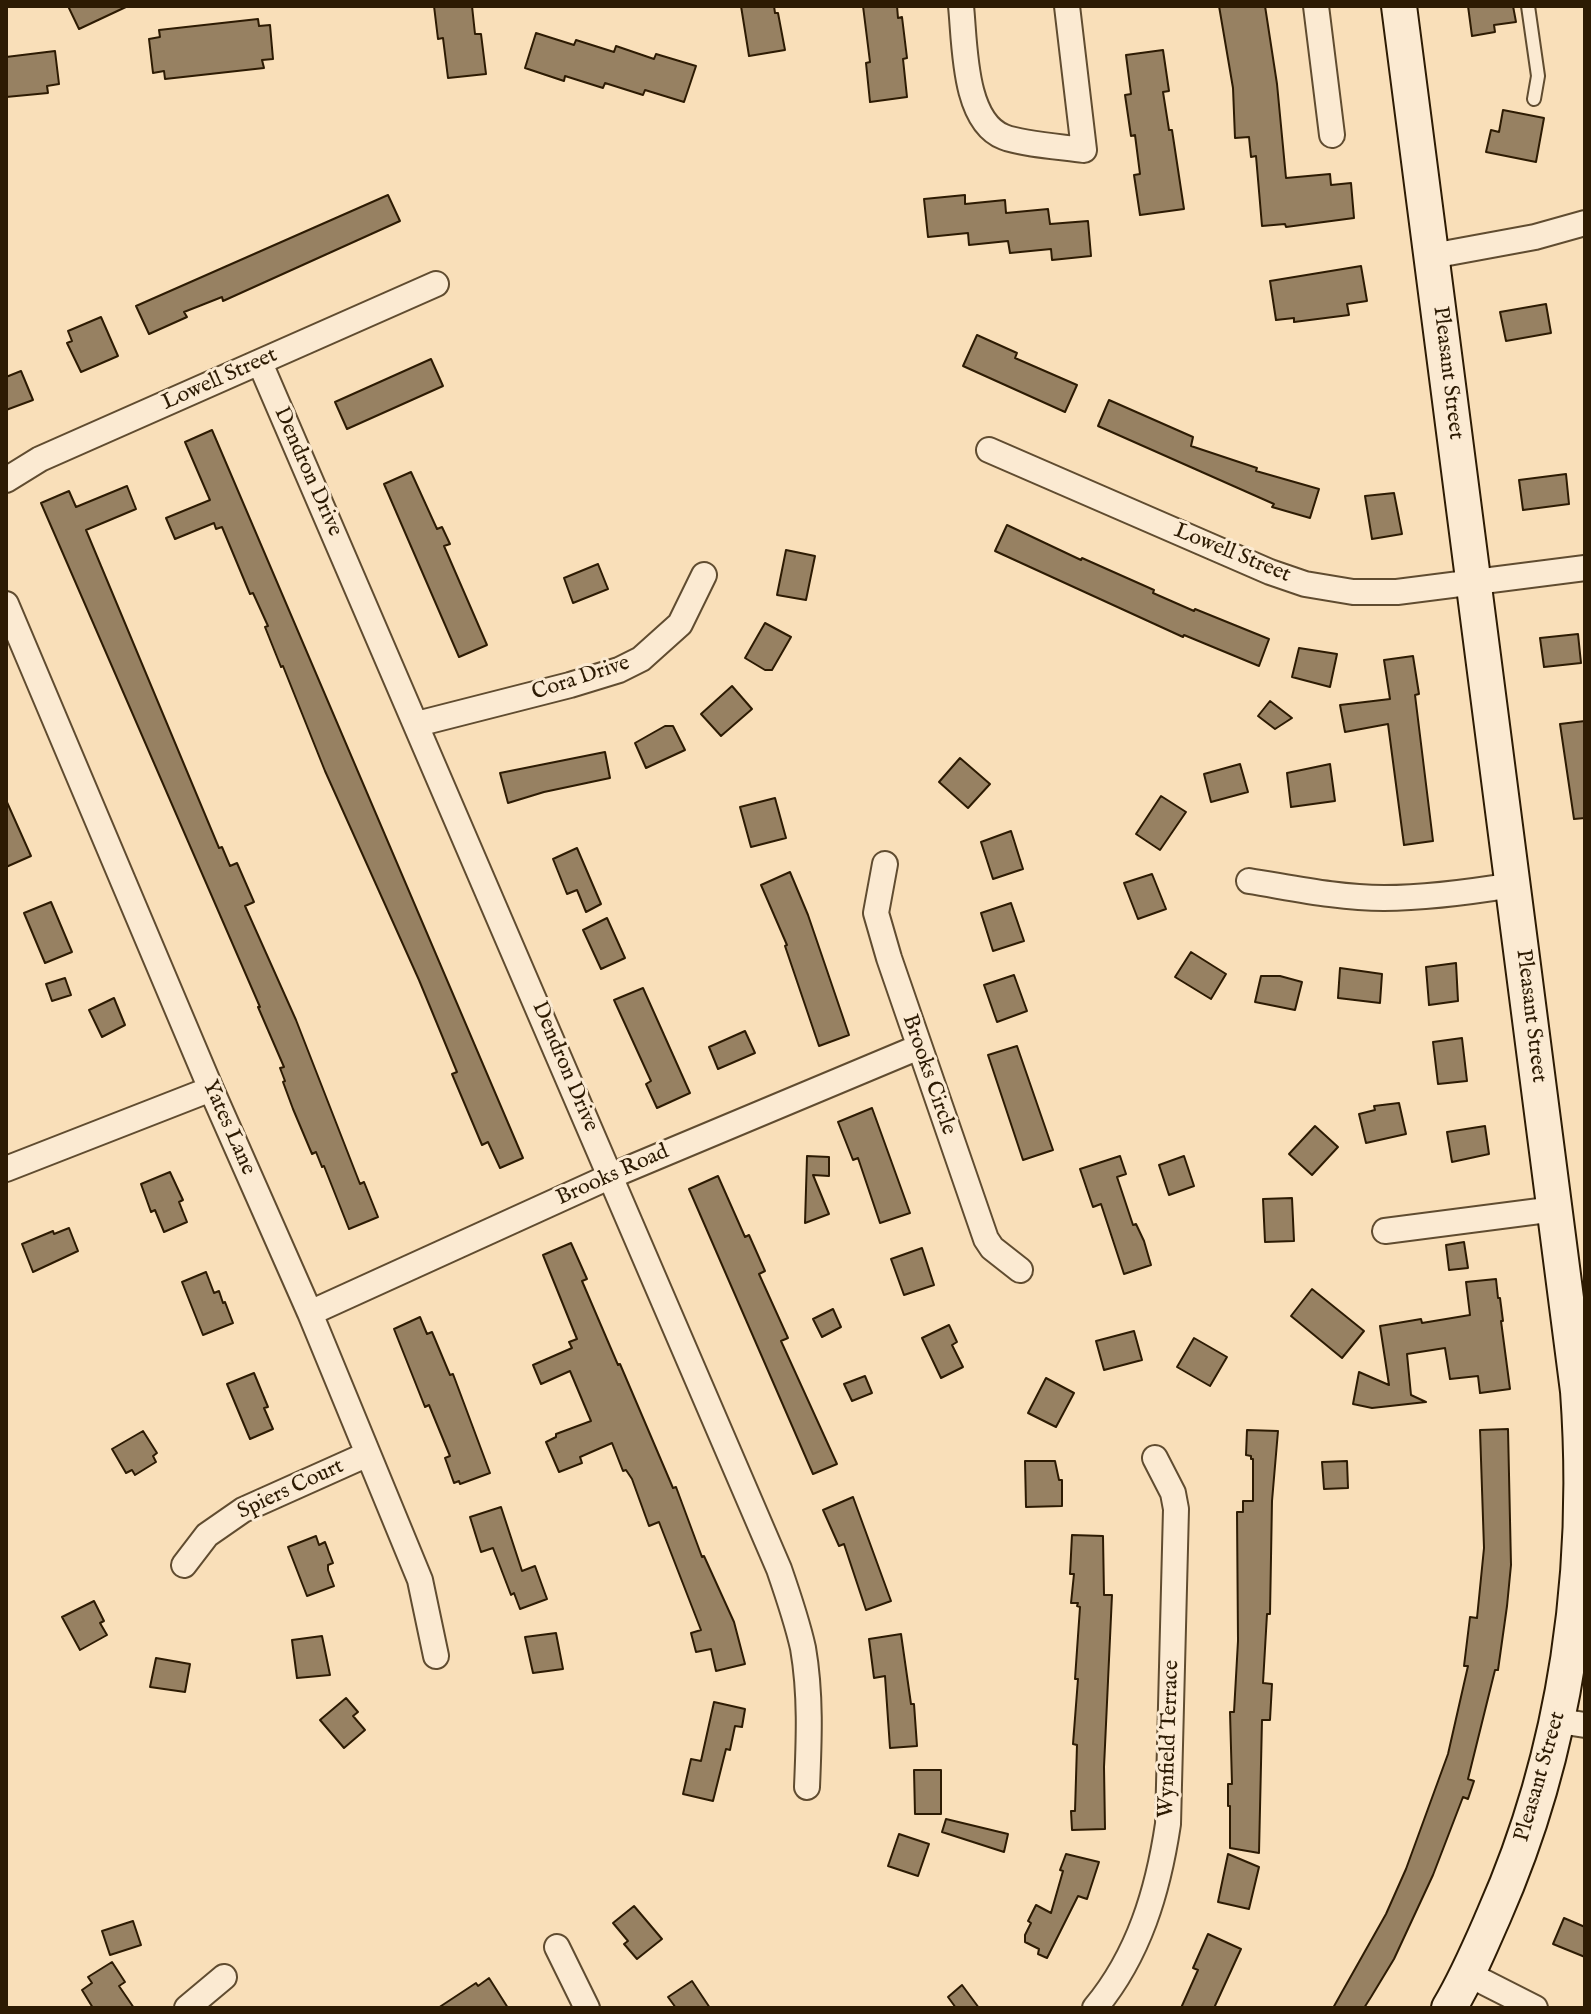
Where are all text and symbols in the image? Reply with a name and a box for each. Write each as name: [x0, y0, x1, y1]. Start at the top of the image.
street label: Pleasant Street: [1426, 305, 1468, 441]
street label: Lowell Street: [158, 343, 282, 417]
street label: Dendron Drive: [267, 403, 347, 541]
street label: Lowell Street: [1170, 519, 1294, 589]
street label: Cora Drive: [529, 651, 633, 707]
street label: Pleasant Street: [1509, 948, 1551, 1084]
street label: Dendron Drive: [525, 998, 603, 1136]
street label: Brooks Circle: [895, 1011, 961, 1139]
street label: Yates Lane: [195, 1076, 261, 1180]
street label: Brooks Road: [553, 1139, 673, 1213]
street label: Spiers Court: [234, 1454, 348, 1526]
street label: Wynfield Terrace: [1154, 1660, 1186, 1818]
street label: Pleasant Street: [1510, 1709, 1572, 1845]

